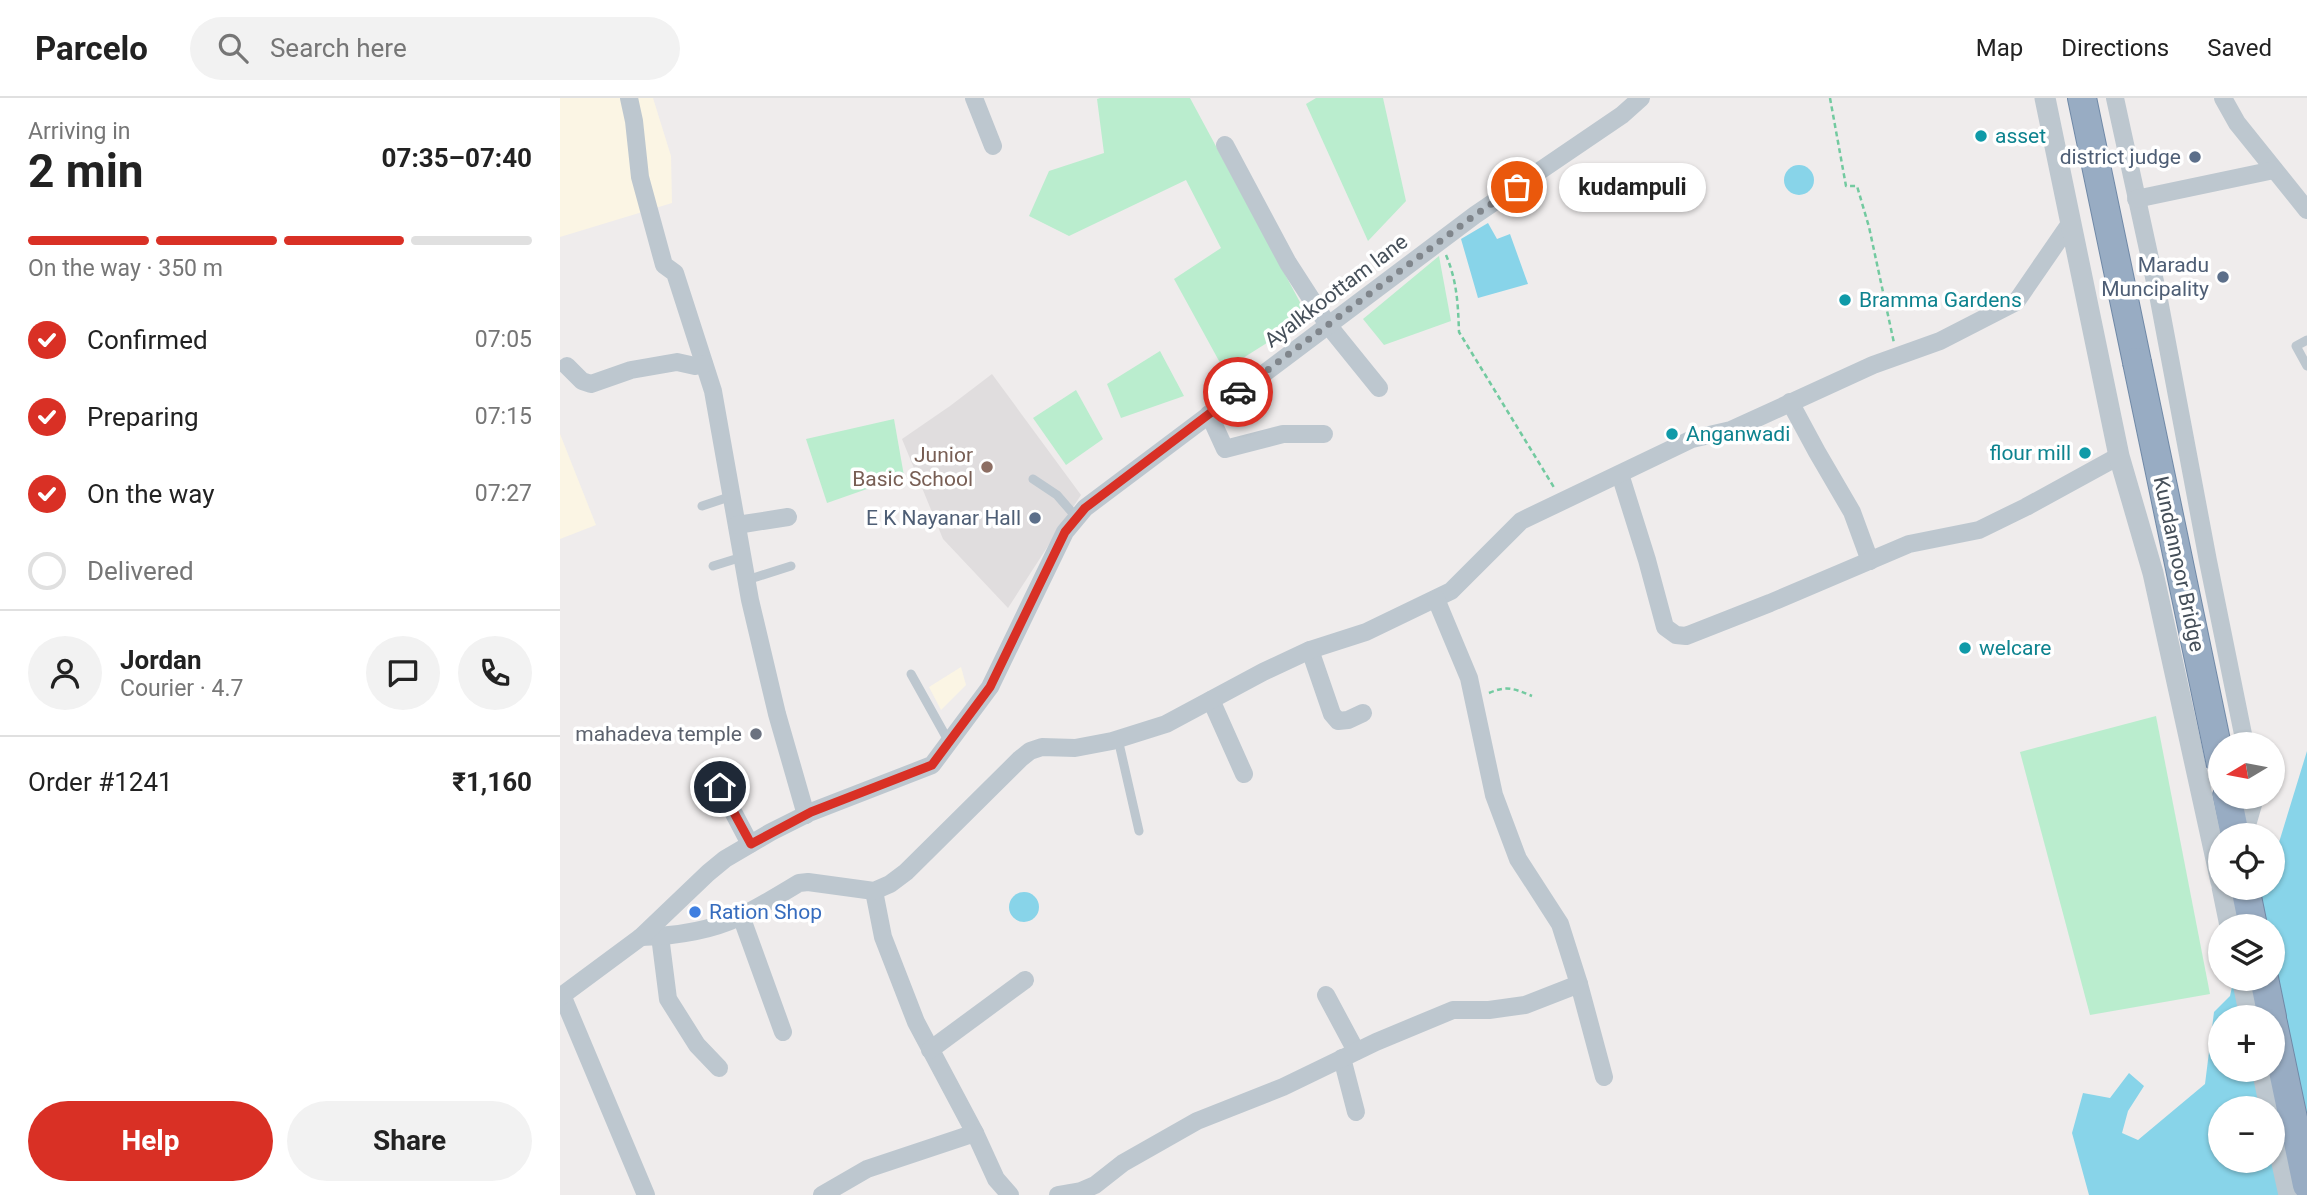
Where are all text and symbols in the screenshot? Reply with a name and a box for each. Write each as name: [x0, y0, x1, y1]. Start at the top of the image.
search box: [190, 17, 680, 80]
text: Parcelo: [35, 29, 148, 68]
icon: search: [214, 29, 252, 67]
text: Search here: [270, 33, 407, 63]
text: Map: [1976, 34, 2023, 62]
text: Directions: [2061, 34, 2169, 62]
text: Saved: [2207, 34, 2272, 62]
text: Arriving in: [28, 118, 131, 145]
place label: asset: [1995, 124, 2046, 148]
marker: asset: [1973, 128, 1989, 144]
text: 07:35–07:40: [382, 143, 532, 173]
text: 2 min: [28, 144, 144, 198]
place label: district judge: [2060, 145, 2181, 169]
marker: district judge: [2187, 149, 2203, 165]
pin: [1487, 157, 1547, 217]
callout: kudampuli: [1559, 162, 1706, 212]
icon: bag: [1498, 168, 1536, 206]
text: kudampuli: [1578, 174, 1687, 201]
street label: Ayalkkoottam lane: [1260, 229, 1412, 353]
place label: Maradu Muncipality: [2101, 253, 2209, 301]
text: On the way · 350 m: [28, 255, 223, 282]
marker: Maradu Muncipality: [2215, 269, 2231, 285]
place label: Bramma Gardens: [1859, 288, 2022, 312]
marker: Bramma Gardens: [1837, 292, 1853, 308]
icon: check: [28, 321, 66, 359]
text: Confirmed: [87, 325, 208, 355]
text: 07:05: [475, 326, 532, 353]
courier: [1203, 357, 1273, 427]
icon: car: [1219, 373, 1257, 411]
icon: check: [28, 398, 66, 436]
text: Preparing: [87, 402, 199, 432]
text: 07:15: [475, 403, 532, 430]
place label: Anganwadi: [1686, 422, 1790, 446]
marker: Anganwadi: [1664, 426, 1680, 442]
place label: flour mill: [1989, 441, 2071, 465]
place label: Junior Basic School: [852, 443, 973, 491]
marker: flour mill: [2077, 445, 2093, 461]
marker: Junior Basic School: [979, 459, 995, 475]
street label: Kundannoor Bridge: [2149, 474, 2209, 654]
icon: check: [28, 475, 66, 513]
text: On the way: [87, 479, 215, 509]
text: 07:27: [475, 480, 532, 507]
place label: E K Nayanar Hall: [866, 506, 1021, 530]
marker: E K Nayanar Hall: [1027, 510, 1043, 526]
text: Delivered: [87, 556, 194, 586]
button: person: [28, 636, 102, 710]
button: chat: [366, 636, 440, 710]
button: phone: [458, 636, 532, 710]
place label: welcare: [1979, 636, 2052, 660]
marker: welcare: [1957, 640, 1973, 656]
text: Jordan: [120, 645, 202, 675]
text: Courier · 4.7: [120, 675, 243, 702]
place label: mahadeva temple: [575, 722, 742, 746]
marker: mahadeva temple: [748, 726, 764, 742]
north arrow: [2208, 732, 2286, 808]
map controls: [2208, 732, 2285, 1173]
pin: [690, 757, 750, 817]
text: Order #1241: [28, 767, 173, 797]
text: ₹1,160: [452, 767, 532, 797]
icon: home: [701, 768, 739, 806]
button: locate: [2208, 823, 2285, 900]
place label: Ration Shop: [709, 900, 822, 924]
marker: Ration Shop: [687, 904, 703, 920]
button: layers: [2208, 914, 2285, 991]
button: +: [2208, 1005, 2285, 1082]
button: −: [2208, 1096, 2285, 1173]
button: Help: [28, 1101, 273, 1181]
button: Share: [287, 1101, 532, 1181]

